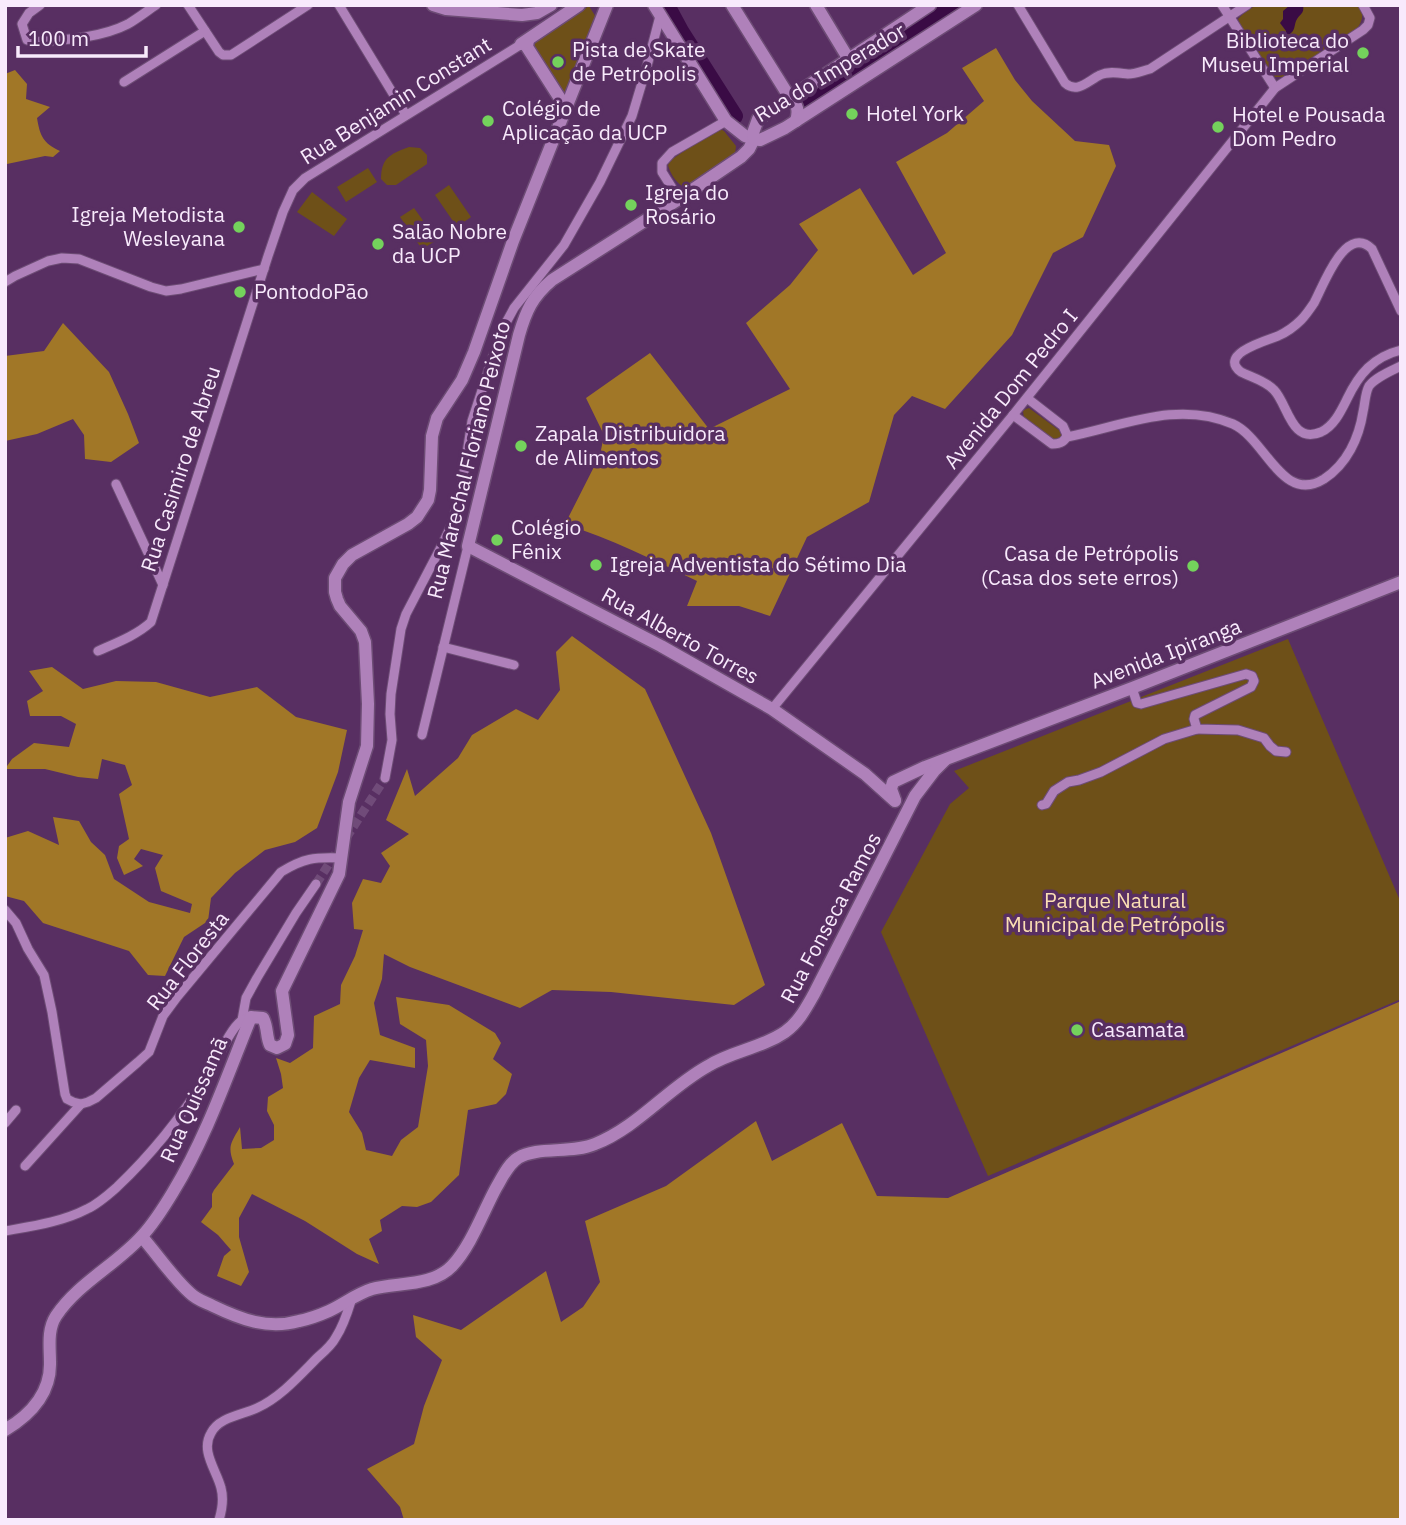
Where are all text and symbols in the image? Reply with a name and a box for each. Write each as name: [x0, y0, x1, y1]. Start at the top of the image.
scale bar: [18, 14, 145, 58]
street label: Rua do Imperador: [749, 16, 910, 128]
text: 100 m: [28, 24, 89, 52]
place label: Biblioteca do Museu Imperial: [1201, 26, 1349, 78]
street label: Rua Benjamin Constant: [295, 30, 496, 170]
place label: Pista de Skate de Petrópolis: [572, 35, 705, 87]
marker: Biblioteca do Museu Imperial: [1355, 45, 1371, 61]
marker: Pista de Skate de Petrópolis: [550, 54, 566, 70]
place label: Colégio de Aplicação da UCP: [502, 94, 667, 146]
place label: Hotel York: [866, 99, 964, 127]
place label: Hotel e Pousada Dom Pedro: [1232, 100, 1385, 152]
marker: Hotel York: [844, 106, 860, 122]
marker: Colégio de Aplicação da UCP: [480, 113, 496, 129]
marker: Hotel e Pousada Dom Pedro: [1210, 119, 1226, 135]
place label: Igreja do Rosário: [645, 178, 729, 230]
marker: Igreja do Rosário: [623, 197, 639, 213]
place label: Igreja Metodista Wesleyana: [71, 200, 225, 252]
place label: Salão Nobre da UCP: [392, 217, 507, 269]
marker: Igreja Metodista Wesleyana: [231, 219, 247, 235]
marker: Salão Nobre da UCP: [370, 236, 386, 252]
place label: PontodoPão: [254, 277, 368, 305]
marker: PontodoPão: [232, 284, 248, 300]
street label: Avenida Dom Pedro I: [937, 303, 1083, 474]
street label: Rua Marechal Floriano Peixoto: [420, 318, 516, 602]
street label: Rua Casimiro de Abreu: [134, 362, 227, 575]
place label: Zapala Distribuidora de Alimentos: [535, 419, 726, 471]
marker: Zapala Distribuidora de Alimentos: [513, 438, 529, 454]
place label: Colégio Fênix: [511, 513, 581, 565]
marker: Colégio Fênix: [489, 532, 505, 548]
place label: Casa de Petrópolis (Casa dos sete erros): [981, 539, 1179, 591]
place label: Igreja Adventista do Sétimo Dia: [610, 550, 906, 578]
marker: Igreja Adventista do Sétimo Dia: [588, 557, 604, 573]
marker: Casa de Petrópolis (Casa dos sete erros): [1185, 558, 1201, 574]
street label: Rua Alberto Torres: [597, 580, 764, 690]
street label: Avenida Ipiranga: [1086, 611, 1245, 695]
street label: Rua Fonseca Ramos: [773, 827, 887, 1008]
park label: Parque Natural Municipal de Petrópolis: [1005, 886, 1225, 938]
street label: Rua Floresta: [140, 905, 235, 1016]
place label: Casamata: [1091, 1015, 1185, 1043]
marker: Casamata: [1069, 1022, 1085, 1038]
street label: Rua Quissamã: [153, 1032, 233, 1167]

